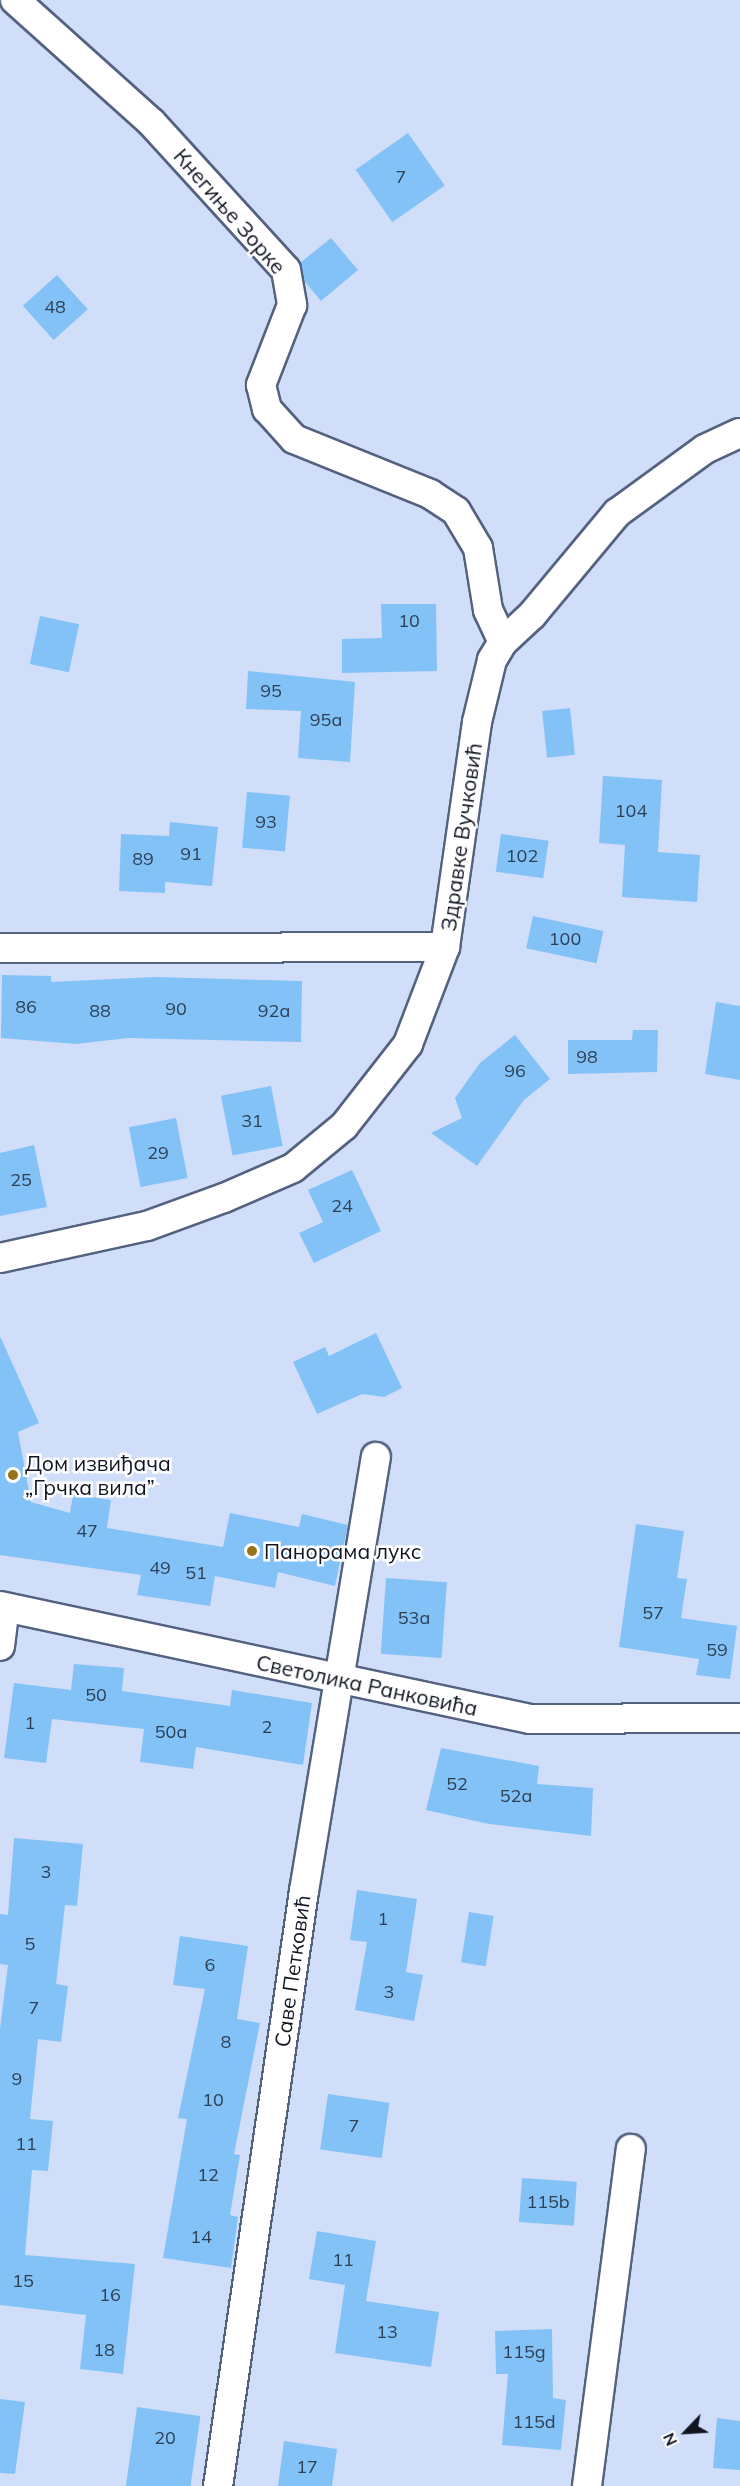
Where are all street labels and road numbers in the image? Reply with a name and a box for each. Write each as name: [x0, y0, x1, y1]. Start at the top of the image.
street label: Кнегиње Зорке: [169, 143, 291, 279]
street label: Здравке Вучковић: [435, 741, 487, 933]
street label: Светолика Ранковића: [254, 1649, 480, 1721]
street label: Саве Петковић: [269, 1893, 315, 2049]

